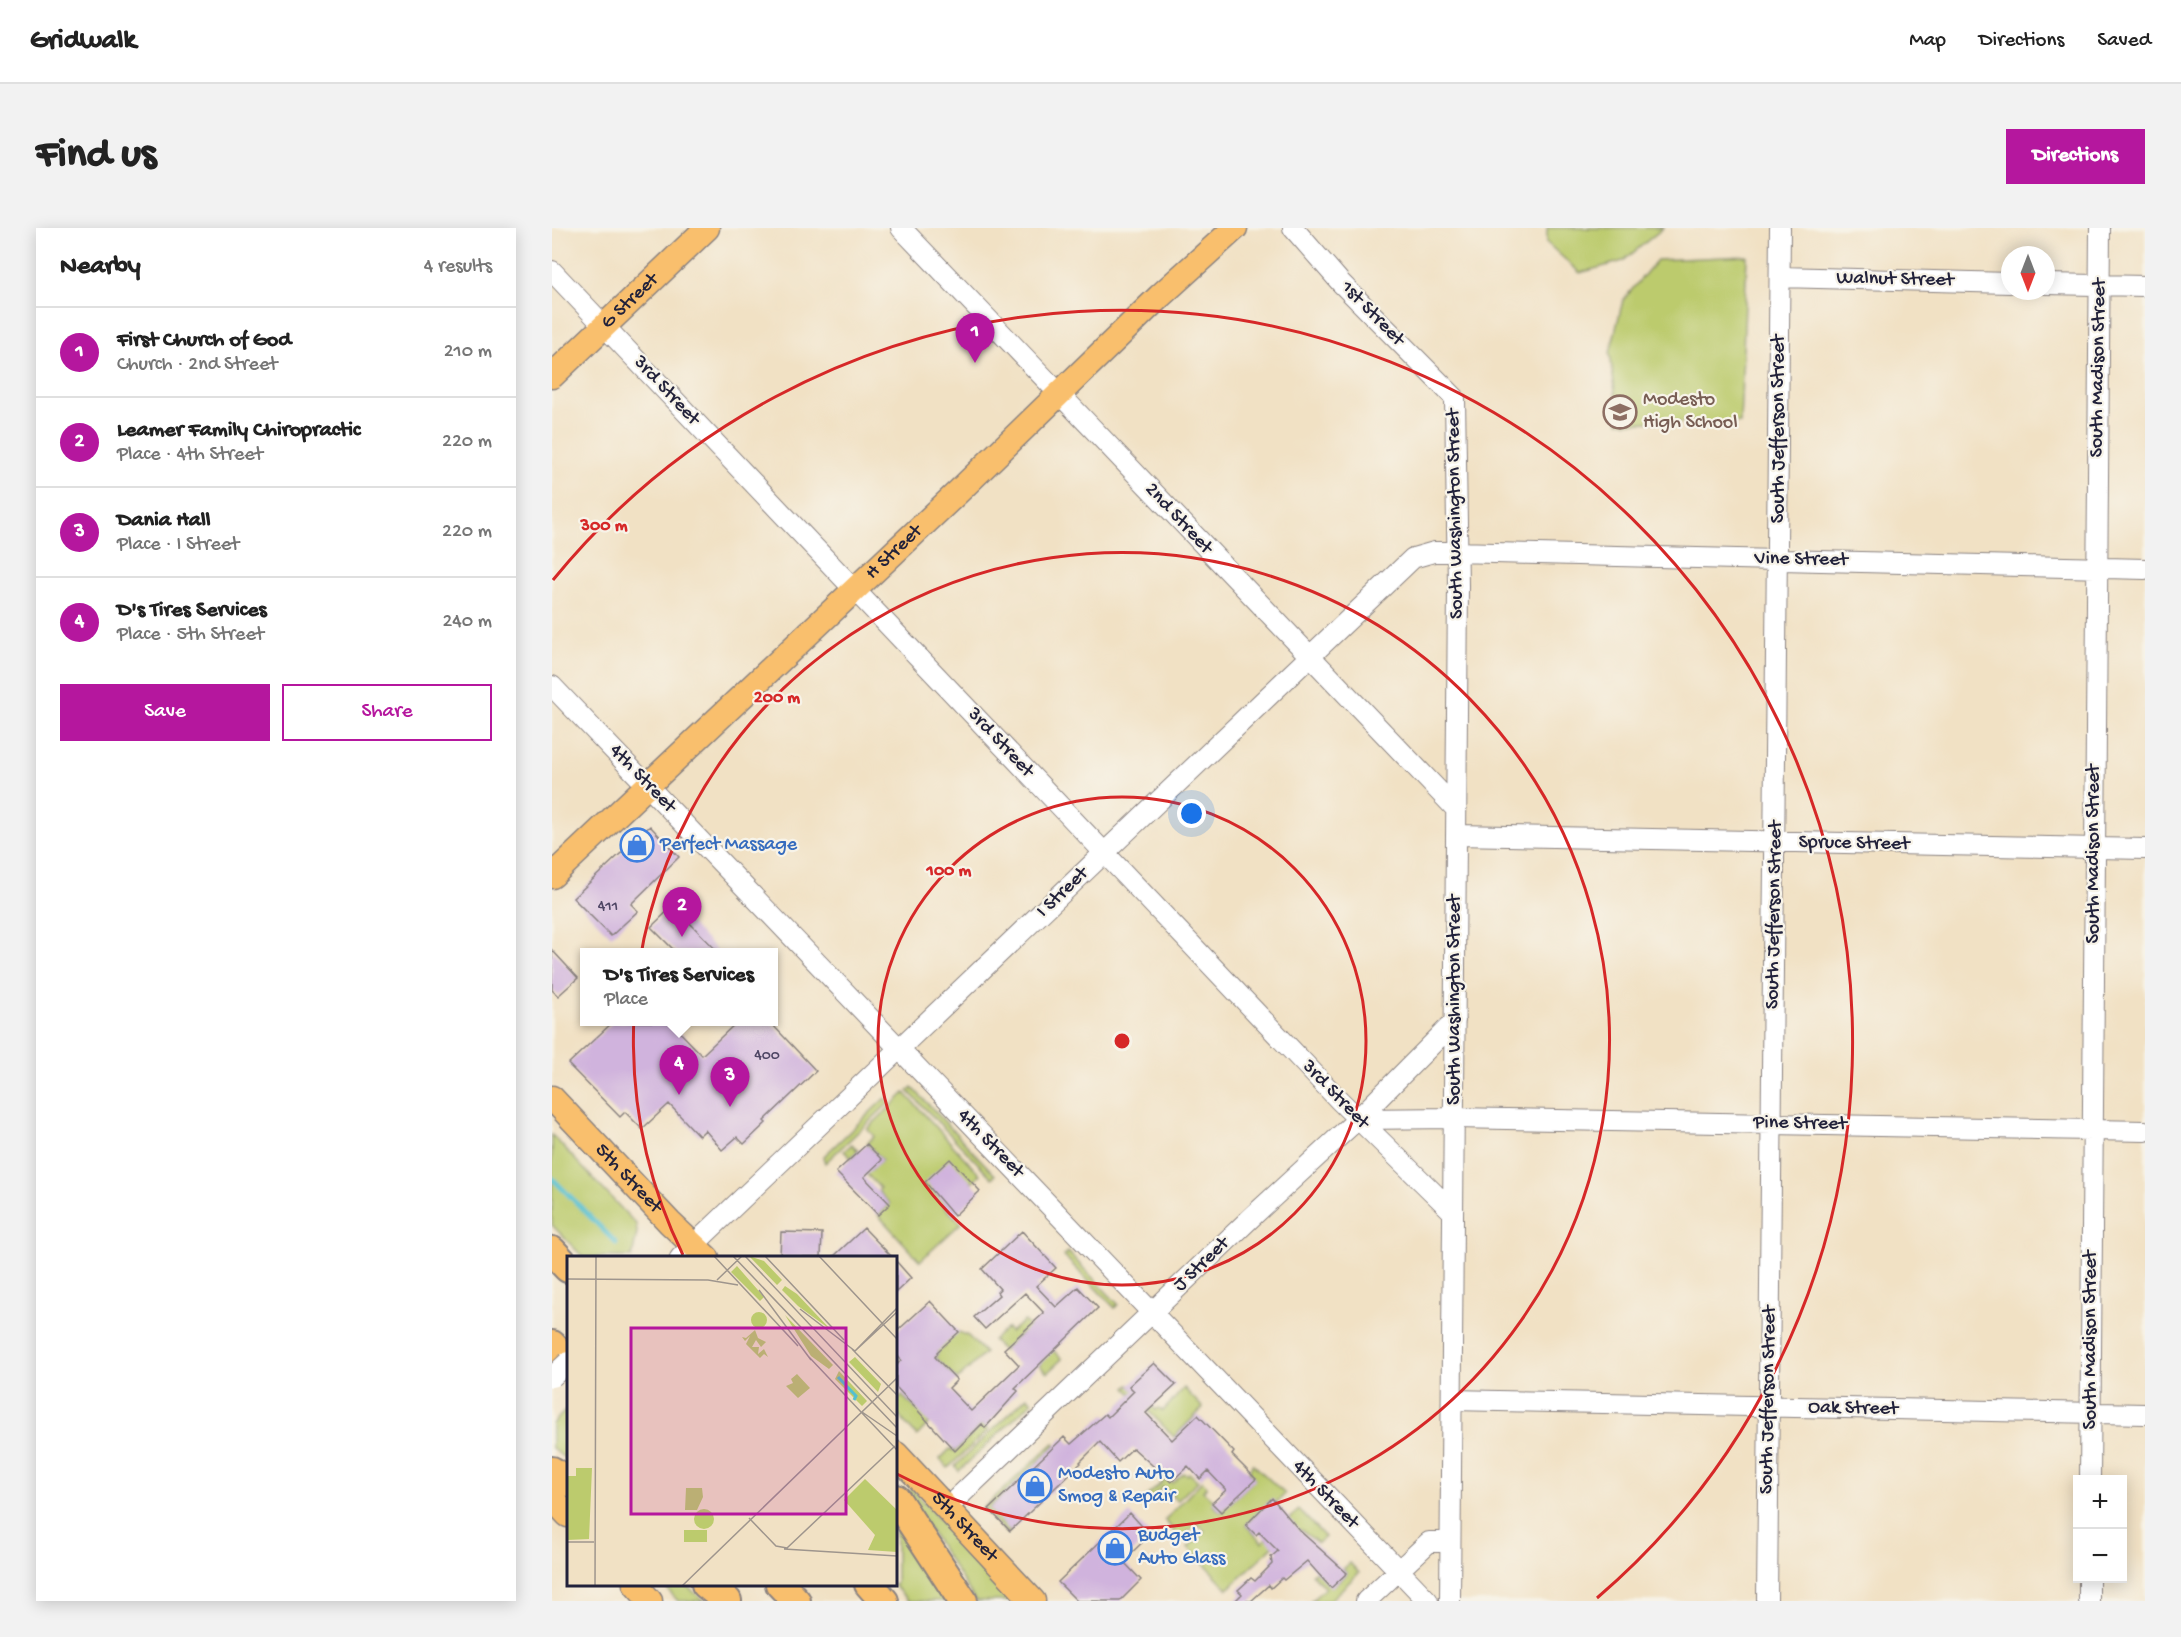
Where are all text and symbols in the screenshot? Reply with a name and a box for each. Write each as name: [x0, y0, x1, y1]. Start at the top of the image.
text: Gridwalk: [30, 25, 136, 58]
text: Map: [1909, 29, 1946, 54]
text: Directions: [1979, 29, 2064, 54]
text: Saved: [2097, 29, 2151, 54]
button: Directions: [2006, 129, 2145, 184]
text: Find us: [36, 132, 156, 181]
north arrow: [2001, 246, 2055, 300]
text: Nearby: [60, 252, 141, 283]
text: 4 results: [424, 256, 492, 279]
street label: G Street: [597, 267, 665, 334]
street label: Walnut Street: [1836, 267, 1956, 293]
street label: 1st Street: [1335, 276, 1410, 353]
street label: South Madison Street: [2086, 276, 2112, 458]
pin: 1: [956, 314, 994, 363]
text: First Church of God: [117, 328, 291, 354]
street label: South Jefferson Street: [1768, 333, 1791, 523]
text: 1: [75, 341, 84, 364]
text: 210 m: [444, 341, 492, 364]
street label: 3rd Street: [627, 351, 705, 432]
text: Church · 2nd Street: [117, 354, 277, 377]
place label: Modesto High School: [1643, 389, 1738, 435]
school or university icon: Modesto High School: [1602, 394, 1638, 430]
street label: South Washington Street: [1443, 407, 1469, 619]
text: Leamer Family Chiropractic: [117, 418, 361, 444]
text: 2: [75, 431, 84, 454]
text: 220 m: [442, 431, 492, 454]
text: Place · 4th Street: [117, 444, 263, 467]
street label: 2nd Street: [1139, 479, 1218, 561]
text: Dania Hall: [117, 508, 211, 534]
text: 300 m: [580, 516, 628, 537]
street label: H Street: [861, 519, 929, 585]
text: 3: [74, 521, 85, 544]
text: 220 m: [442, 521, 492, 544]
text: Place · I Street: [117, 534, 239, 557]
street label: Vine Street: [1753, 548, 1850, 572]
text: D's Tires Services: [117, 598, 267, 624]
text: 4: [75, 611, 84, 634]
text: 240 m: [442, 611, 492, 634]
text: Place · 5th Street: [117, 624, 264, 647]
button: Save: [60, 684, 270, 741]
button: Share: [282, 684, 492, 741]
text: 200 m: [754, 688, 800, 709]
street label: 3rd Street: [961, 703, 1039, 784]
street label: 4th Street: [604, 740, 682, 819]
street label: South Madison Street: [2083, 763, 2106, 944]
your location: [1177, 799, 1206, 828]
street label: South Jefferson Street: [1762, 819, 1788, 1009]
shop icon: Perfect Massage: [619, 827, 655, 863]
street label: Spruce Street: [1798, 832, 1911, 856]
place label: Perfect Massage: [659, 834, 798, 857]
text: 100 m: [926, 861, 972, 882]
street label: I Street: [1032, 862, 1095, 923]
pin: 2: [662, 888, 702, 937]
street label: South Washington Street: [1444, 893, 1467, 1105]
house number: 411: [598, 898, 618, 917]
popup: [580, 948, 778, 1026]
text: D's Tires Services: [604, 963, 754, 989]
text: Place: [604, 989, 648, 1012]
centre of rings: [1112, 1031, 1132, 1051]
pin: 4: [660, 1046, 698, 1095]
house number: 400: [754, 1047, 780, 1066]
street label: 3rd Street: [1296, 1055, 1375, 1136]
pin: 3: [710, 1058, 750, 1107]
street label: 4th Street: [952, 1105, 1030, 1184]
street label: Pine Street: [1752, 1112, 1849, 1136]
street label: 5th Street: [590, 1139, 668, 1220]
street label: J Street: [1169, 1232, 1236, 1297]
street label: South Madison Street: [2080, 1249, 2103, 1430]
inset map: [567, 1256, 897, 1586]
street label: South Jefferson Street: [1756, 1304, 1782, 1494]
street label: Oak Street: [1808, 1397, 1900, 1421]
street label: 4th Street: [1287, 1456, 1365, 1535]
place label: Modesto Auto Smog & Repair: [1058, 1463, 1177, 1509]
shop icon: Modesto Auto Smog & Repair: [1017, 1468, 1053, 1504]
map controls: [2073, 1475, 2127, 1583]
button: +: [2073, 1475, 2127, 1529]
street label: 5th Street: [926, 1487, 1004, 1568]
place label: Budget Auto Glass: [1137, 1525, 1226, 1571]
button: −: [2073, 1529, 2127, 1583]
shop icon: Budget Auto Glass: [1097, 1530, 1133, 1566]

